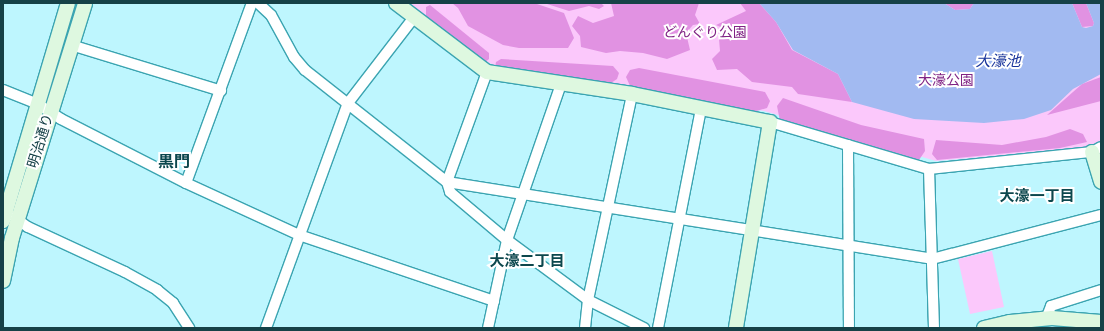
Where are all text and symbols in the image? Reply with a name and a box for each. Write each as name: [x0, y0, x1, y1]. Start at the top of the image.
park label: どんぐり公園: [663, 25, 747, 41]
water label: 大濠池: [976, 53, 1020, 71]
park label: 大濠公園: [918, 73, 974, 89]
street label: 明治通り: [25, 112, 57, 170]
district label: 黒門: [158, 152, 190, 172]
district label: 大濠一丁目: [1000, 188, 1074, 206]
district label: 大濠二丁目: [490, 253, 564, 271]

